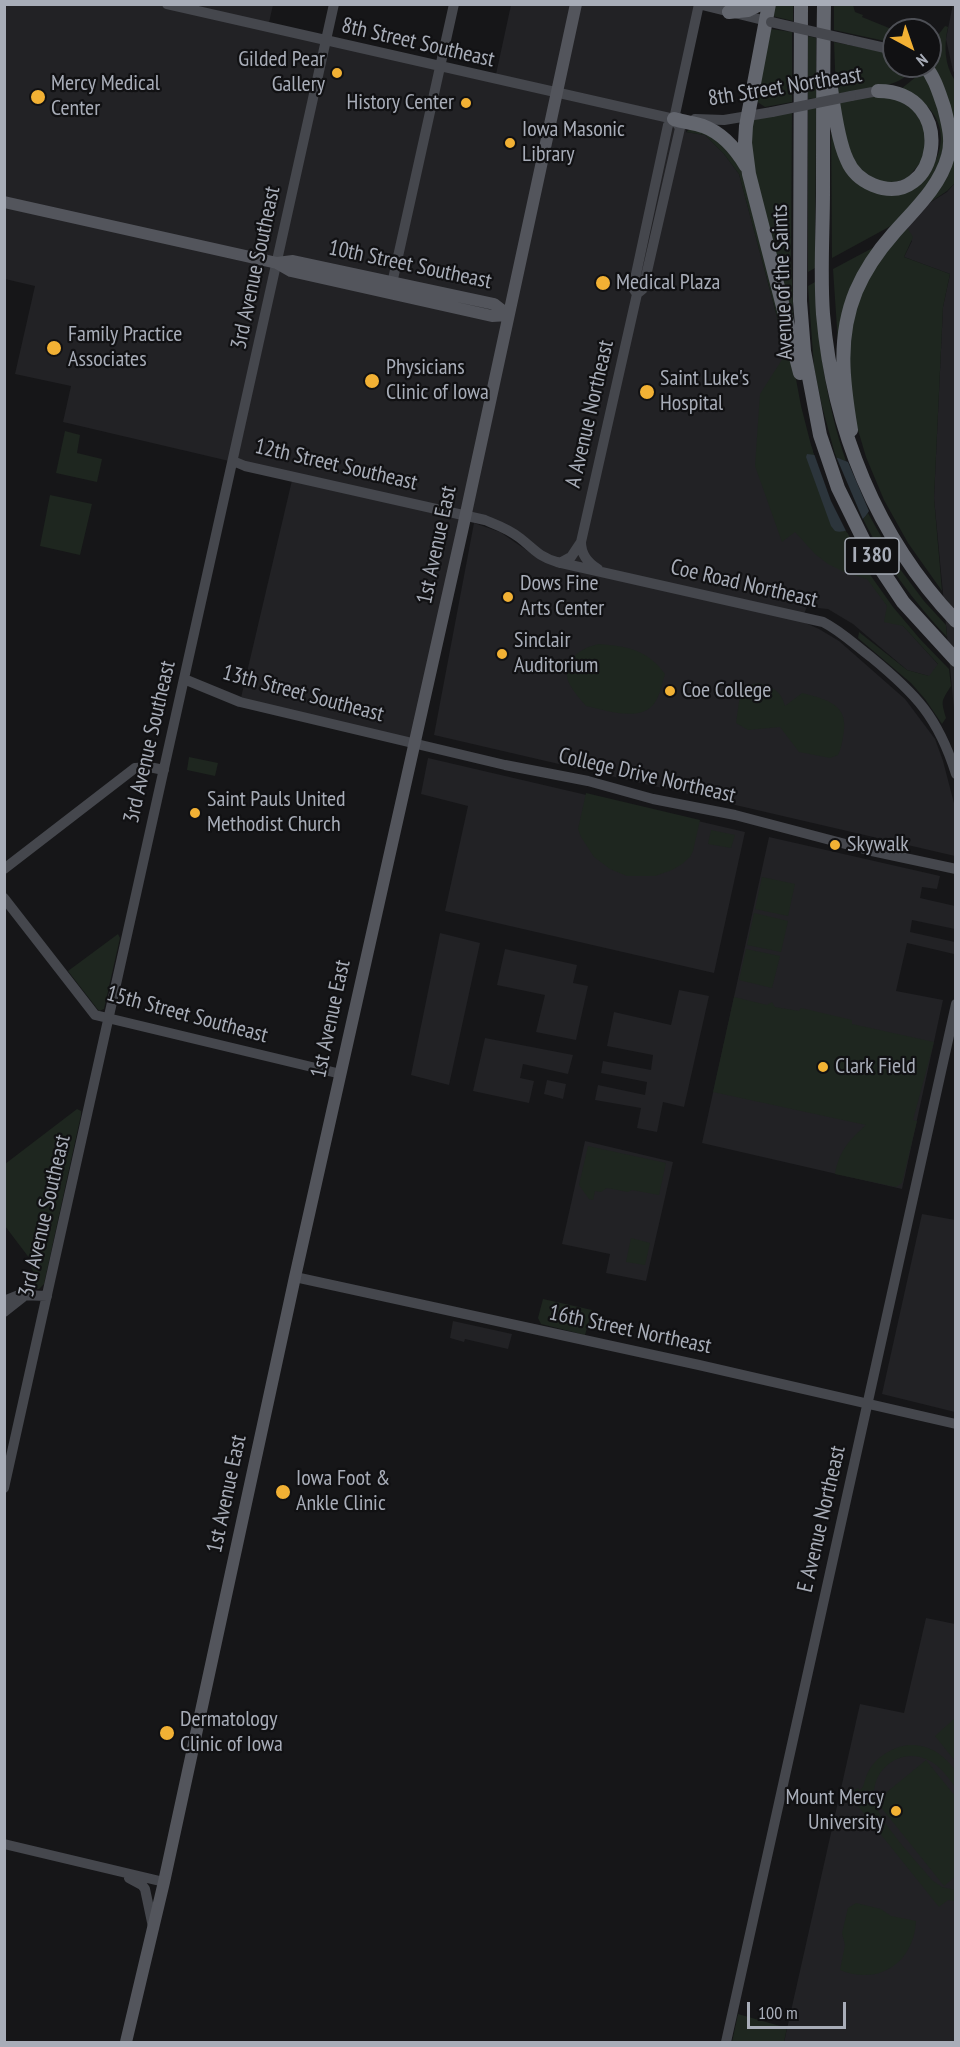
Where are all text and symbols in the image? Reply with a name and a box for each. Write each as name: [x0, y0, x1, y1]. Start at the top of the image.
street label: 8th Street Southeast: [339, 13, 497, 73]
north arrow: [882, 18, 942, 78]
place label: Gilded Pear Gallery: [238, 47, 325, 98]
text: N: [913, 50, 932, 71]
street label: 8th Street Northeast: [706, 62, 864, 112]
marker: Gilded Pear Gallery: [330, 66, 344, 80]
place label: Mercy Medical Center: [51, 71, 160, 122]
marker: Mercy Medical Center: [29, 88, 47, 106]
place label: History Center: [346, 90, 454, 116]
marker: History Center: [459, 96, 473, 110]
place label: Iowa Masonic Library: [522, 117, 625, 168]
marker: Iowa Masonic Library: [503, 136, 517, 150]
street label: 3rd Avenue Southeast: [226, 184, 286, 352]
street label: Avenue of the Saints: [767, 204, 799, 360]
street label: 10th Street Southeast: [326, 235, 494, 295]
place label: Medical Plaza: [616, 270, 720, 296]
marker: Medical Plaza: [594, 274, 612, 292]
place label: Family Practice Associates: [68, 322, 182, 374]
street label: A Avenue Northeast: [560, 338, 620, 490]
marker: Family Practice Associates: [45, 339, 63, 357]
place label: Physicians Clinic of Iowa: [386, 355, 489, 406]
place label: Saint Luke's Hospital: [660, 366, 749, 418]
marker: Physicians Clinic of Iowa: [363, 372, 381, 390]
marker: Saint Luke's Hospital: [638, 383, 656, 401]
street label: 12th Street Southeast: [252, 433, 420, 497]
street label: 1st Avenue East: [412, 484, 462, 606]
road number: I 380: [845, 538, 899, 574]
street label: Coe Road Northeast: [668, 554, 820, 614]
place label: Dows Fine Arts Center: [520, 571, 604, 622]
marker: Dows Fine Arts Center: [501, 590, 515, 604]
place label: Sinclair Auditorium: [514, 628, 598, 680]
marker: Sinclair Auditorium: [495, 647, 509, 661]
street label: 3rd Avenue Southeast: [118, 658, 182, 826]
street label: 13th Street Southeast: [219, 660, 387, 728]
place label: Coe College: [682, 678, 771, 704]
marker: Coe College: [663, 684, 677, 698]
street label: College Drive Northeast: [556, 743, 738, 809]
place label: Saint Pauls United Methodist Church: [207, 787, 346, 838]
marker: Saint Pauls United Methodist Church: [188, 806, 202, 820]
place label: Skywalk: [847, 832, 909, 858]
marker: Skywalk: [828, 838, 842, 852]
street label: 1st Avenue East: [306, 958, 356, 1080]
street label: 15th Street Southeast: [103, 981, 271, 1049]
place label: Clark Field: [835, 1054, 916, 1080]
marker: Clark Field: [816, 1060, 830, 1074]
street label: 3rd Avenue Southeast: [13, 1132, 77, 1300]
street label: 16th Street Northeast: [546, 1300, 714, 1360]
street label: 1st Avenue East: [202, 1433, 252, 1555]
street label: E Avenue Northeast: [792, 1443, 852, 1595]
place label: Iowa Foot & Ankle Clinic: [296, 1466, 390, 1518]
marker: Iowa Foot & Ankle Clinic: [274, 1483, 292, 1501]
place label: Dermatology Clinic of Iowa: [180, 1707, 283, 1759]
marker: Dermatology Clinic of Iowa: [158, 1724, 176, 1742]
place label: Mount Mercy University: [786, 1785, 884, 1837]
marker: Mount Mercy University: [889, 1804, 903, 1818]
scale bar: [750, 1990, 849, 2028]
text: 100 m: [758, 2001, 798, 2024]

